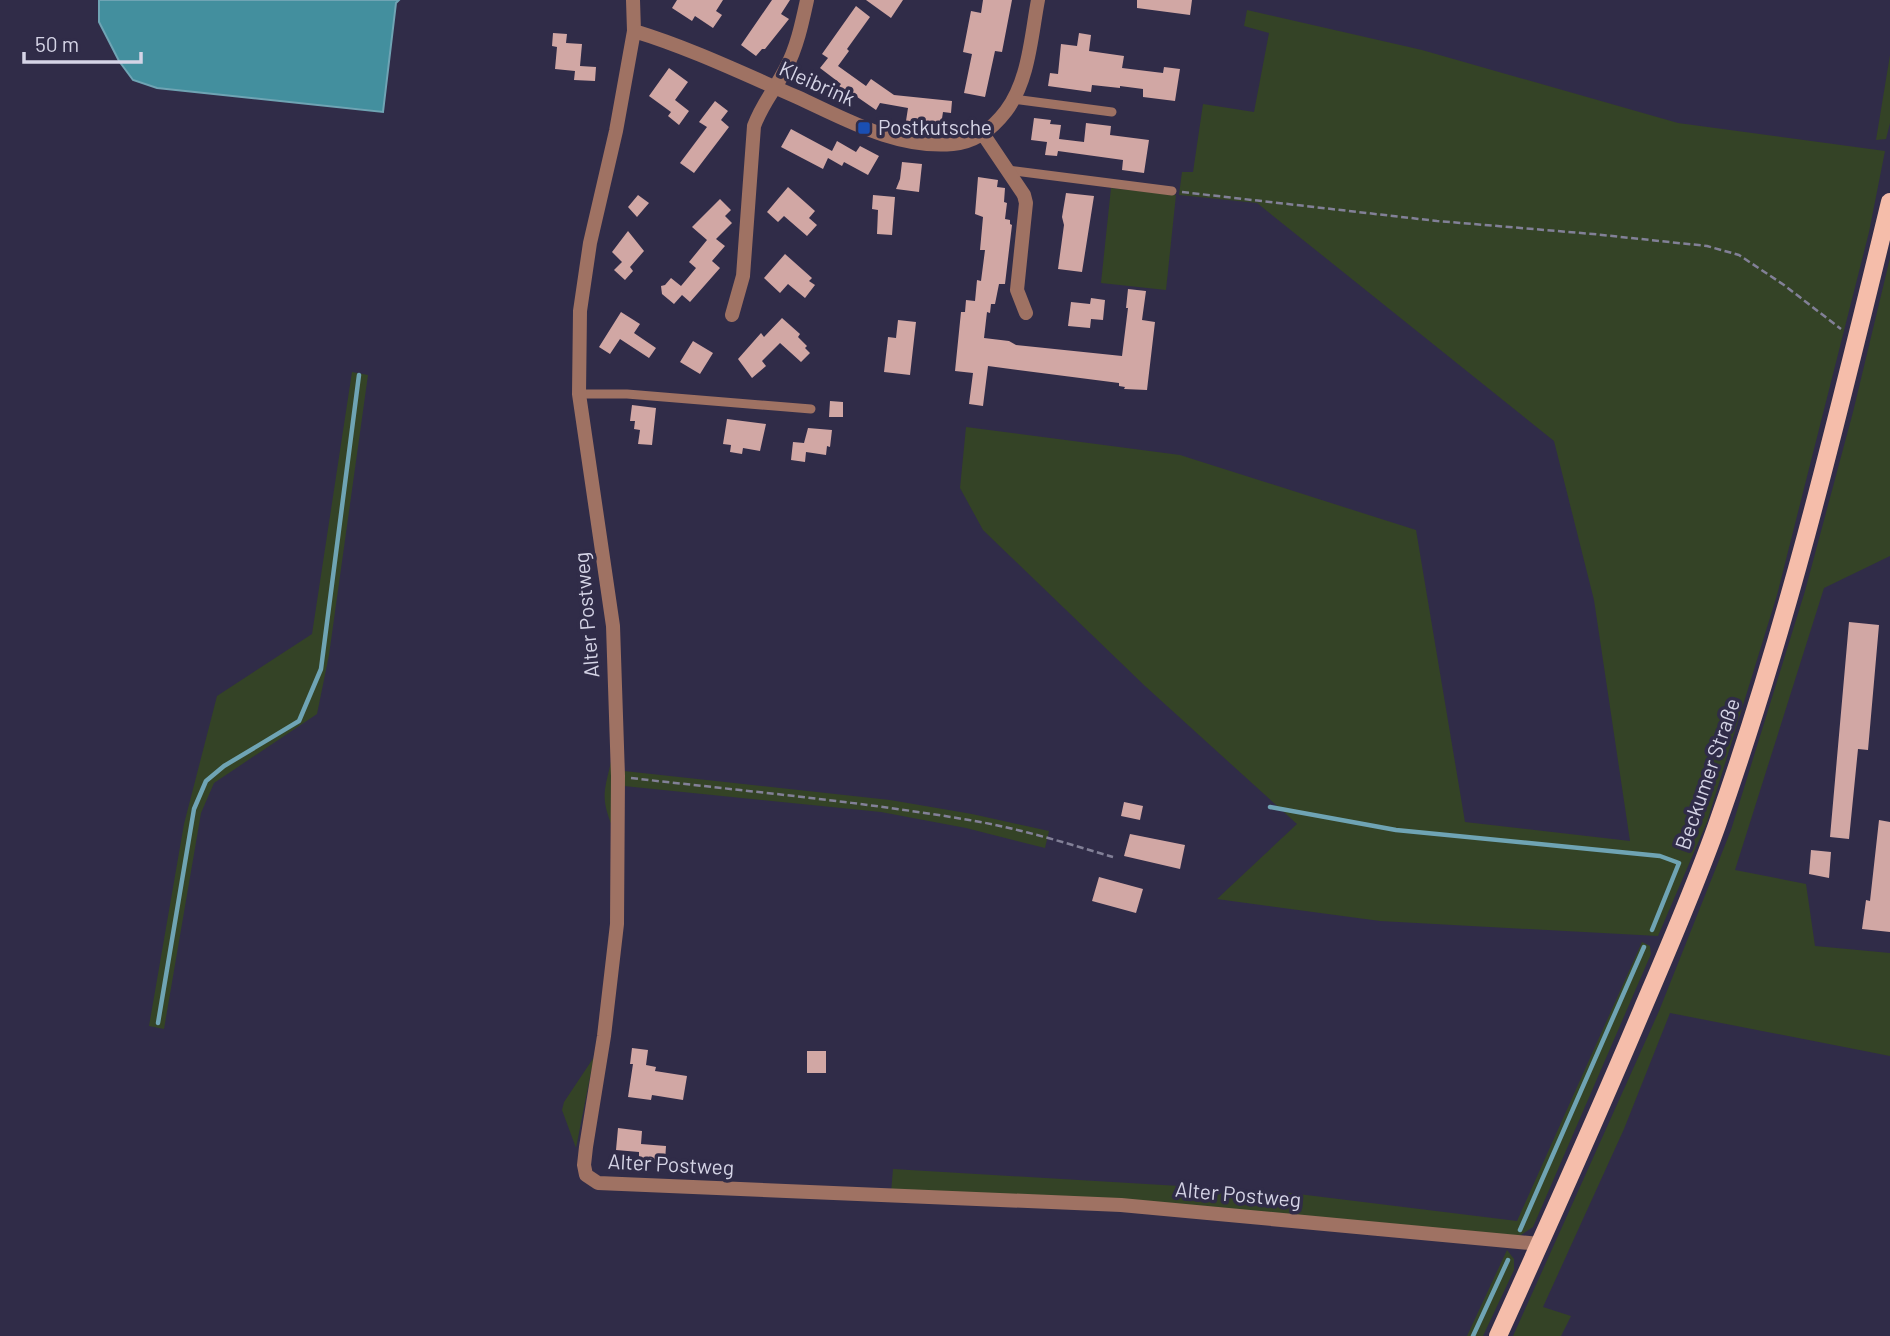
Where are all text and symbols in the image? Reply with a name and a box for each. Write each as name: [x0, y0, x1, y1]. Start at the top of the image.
scale bar: [24, 21, 142, 65]
text: 50 m: [35, 31, 79, 56]
street label: Kleibrink: [776, 55, 859, 110]
place label: Postkutsche: [878, 114, 992, 139]
marker: Postkutsche: [856, 120, 872, 136]
street label: Alter Postweg: [568, 551, 603, 679]
street label: Beckumer Straße: [1669, 695, 1744, 852]
street label: Alter Postweg: [607, 1148, 735, 1179]
street label: Alter Postweg: [1174, 1176, 1302, 1211]

